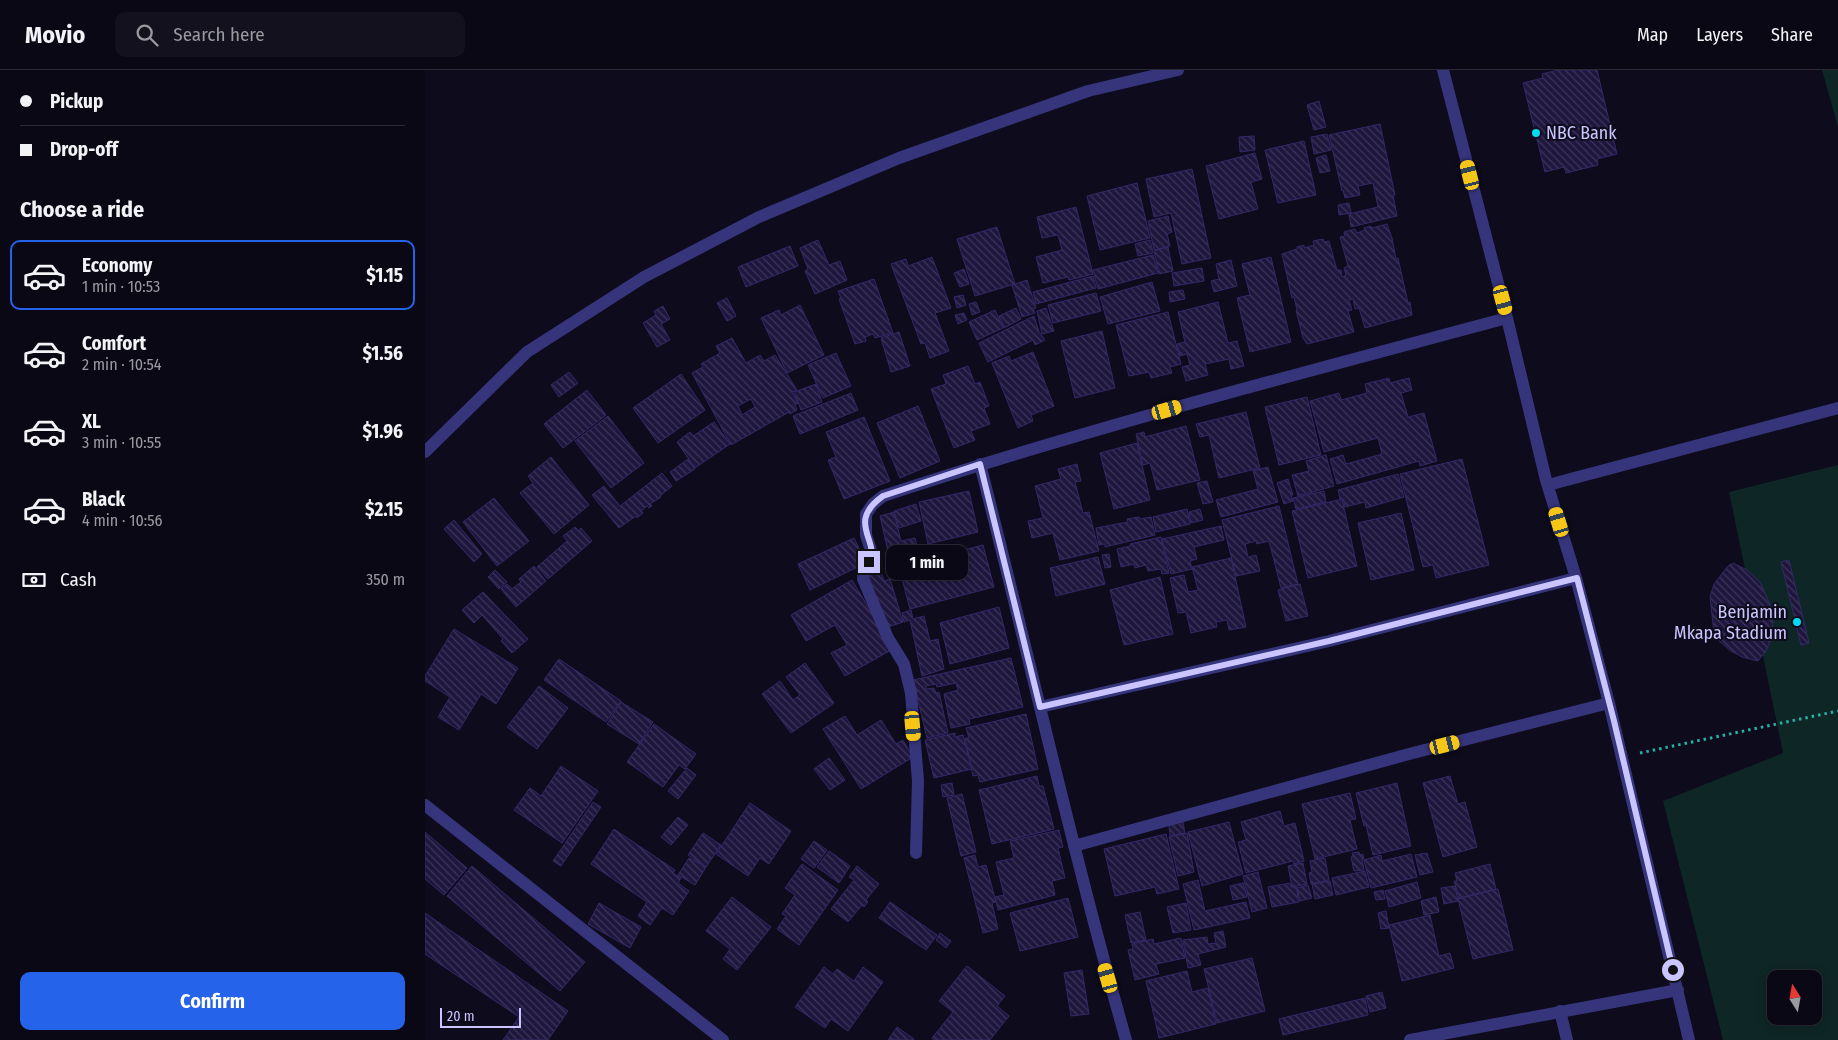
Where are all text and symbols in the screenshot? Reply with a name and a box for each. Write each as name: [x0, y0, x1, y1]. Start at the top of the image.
search box: [115, 12, 465, 57]
text: Movio: [25, 21, 85, 49]
icon: search: [133, 21, 161, 49]
text: Search here: [173, 23, 265, 46]
text: Map: [1637, 24, 1668, 46]
text: Layers: [1696, 24, 1743, 46]
text: Share: [1771, 24, 1813, 46]
text: Pickup: [50, 90, 103, 113]
place label: NBC Bank: [1546, 122, 1617, 144]
marker: NBC Bank: [1530, 127, 1542, 139]
text: Drop-off: [50, 138, 118, 161]
car: [1459, 159, 1480, 191]
text: Choose a ride: [20, 196, 144, 223]
icon: car: [22, 253, 67, 298]
text: Economy: [82, 254, 152, 277]
text: $1.15: [366, 264, 403, 287]
text: 1 min · 10:53: [82, 277, 160, 296]
car: [1491, 284, 1514, 316]
icon: car: [22, 331, 67, 376]
text: Comfort: [82, 332, 146, 355]
text: $1.56: [362, 342, 403, 365]
text: 2 min · 10:54: [82, 355, 162, 374]
car: [1150, 399, 1183, 421]
icon: car: [22, 409, 67, 454]
text: XL: [82, 410, 101, 433]
text: $1.96: [362, 420, 403, 443]
text: 3 min · 10:55: [82, 433, 161, 452]
icon: car: [22, 487, 67, 532]
text: Black: [82, 488, 125, 511]
text: $2.15: [365, 498, 403, 521]
car: [1547, 505, 1570, 539]
text: 4 min · 10:56: [82, 511, 163, 530]
callout: 1 min: [887, 544, 969, 580]
route end: [858, 551, 880, 573]
text: 1 min: [910, 553, 944, 572]
icon: cash: [20, 566, 48, 594]
text: Cash: [60, 568, 97, 591]
text: 350 m: [366, 570, 405, 589]
place label: Benjamin Mkapa Stadium: [1674, 601, 1787, 644]
marker: Benjamin Mkapa Stadium: [1791, 616, 1803, 628]
car: [904, 710, 921, 742]
car: [1428, 734, 1461, 756]
route start: [1662, 959, 1684, 981]
car: [1096, 962, 1119, 994]
north arrow: [1767, 970, 1823, 1025]
map controls: [1767, 970, 1822, 1025]
button: Confirm: [20, 972, 405, 1030]
scale bar: [440, 1005, 521, 1028]
text: 20 m: [447, 1008, 475, 1025]

